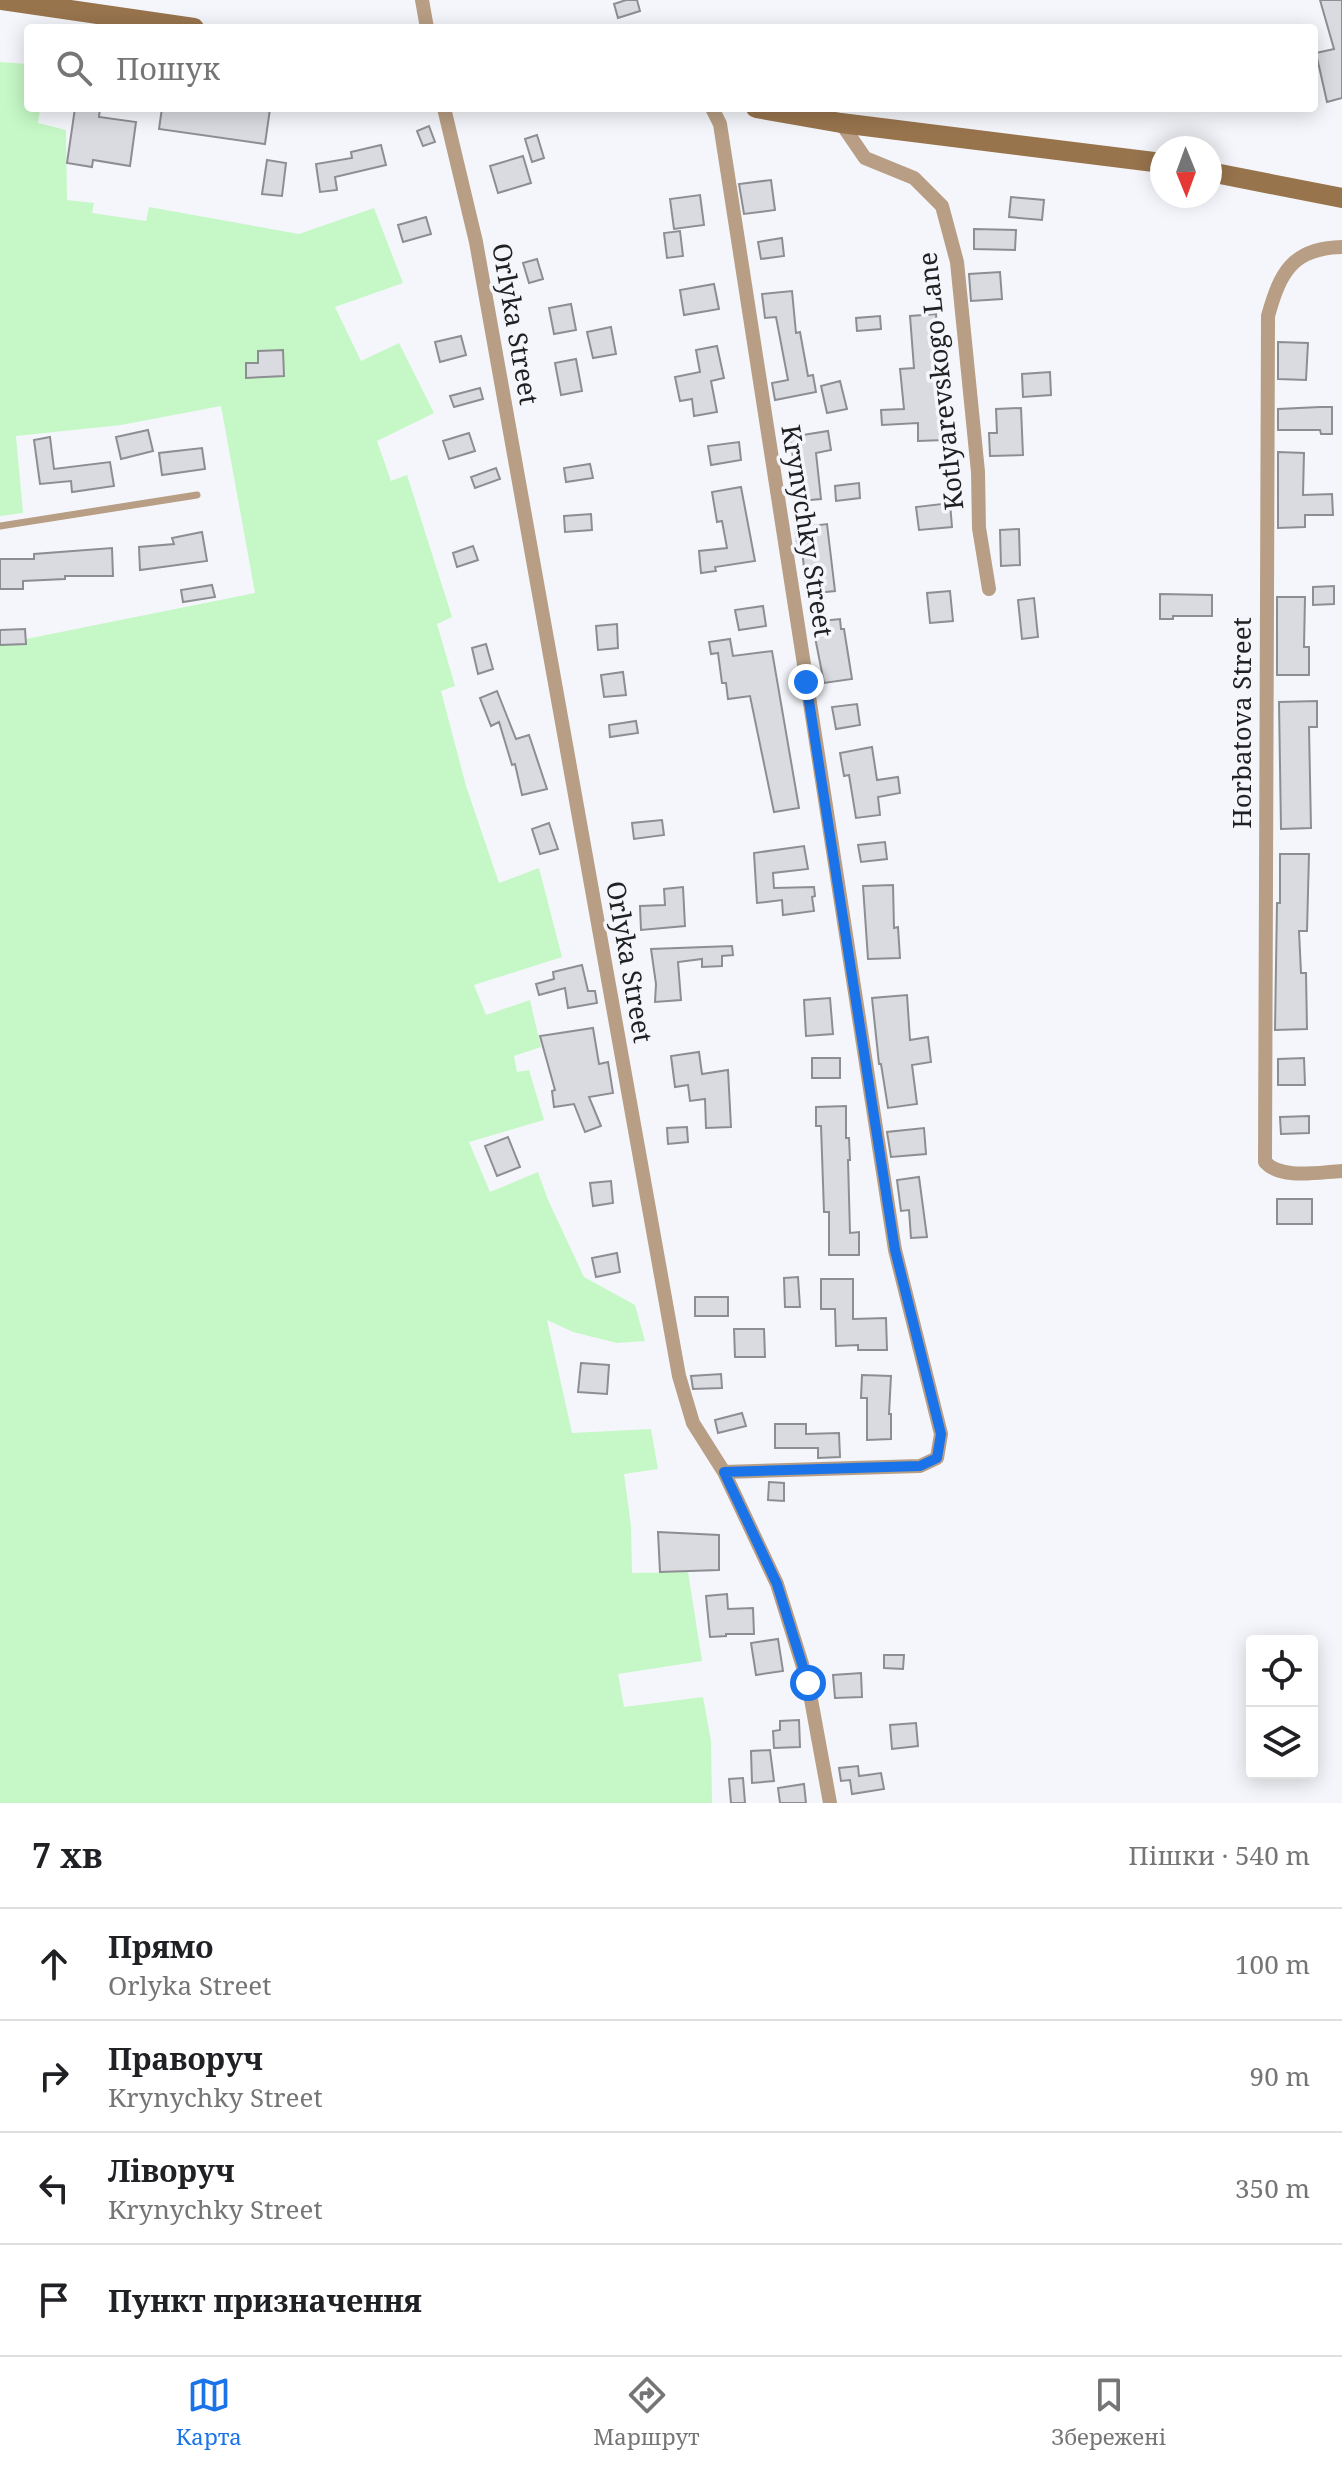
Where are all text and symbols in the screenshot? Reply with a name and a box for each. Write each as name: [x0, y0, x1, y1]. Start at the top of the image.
search box: [24, 24, 1318, 112]
icon: search: [52, 46, 96, 90]
text: Пошук: [116, 48, 220, 89]
north arrow: [1150, 136, 1222, 208]
street label: Orlyka Street: [484, 240, 548, 407]
street label: Kotlyarevskogo Lane: [909, 250, 971, 512]
street label: Krynychky Street: [773, 422, 843, 640]
street label: Horbatova Street: [1223, 617, 1259, 829]
route end: [788, 664, 824, 700]
street label: Orlyka Street: [598, 878, 662, 1045]
map controls: [1246, 1635, 1318, 1779]
button: locate: [1246, 1635, 1318, 1707]
route start: [790, 1665, 826, 1701]
button: layers: [1246, 1707, 1318, 1779]
text: 7 хв: [32, 1832, 103, 1878]
text: Пішки · 540 m: [1128, 1837, 1310, 1873]
text: Прямо: [108, 1926, 214, 1967]
icon: ahead: [32, 1942, 76, 1986]
text: 100 m: [1235, 1946, 1310, 1982]
text: Orlyka Street: [108, 1967, 271, 2003]
text: Праворуч: [108, 2038, 263, 2079]
icon: right: [32, 2054, 76, 2098]
text: 90 m: [1250, 2058, 1310, 2094]
text: Krynychky Street: [108, 2079, 323, 2115]
text: Ліворуч: [108, 2150, 235, 2191]
icon: left: [32, 2166, 76, 2210]
text: 350 m: [1235, 2170, 1310, 2206]
text: Krynychky Street: [108, 2191, 323, 2227]
icon: arrive: [32, 2278, 76, 2322]
text: Пункт призначення: [108, 2280, 422, 2321]
tab: Карта: [176, 2373, 242, 2451]
tab: Маршрут: [593, 2373, 700, 2451]
tab: Збережені: [1051, 2373, 1166, 2451]

